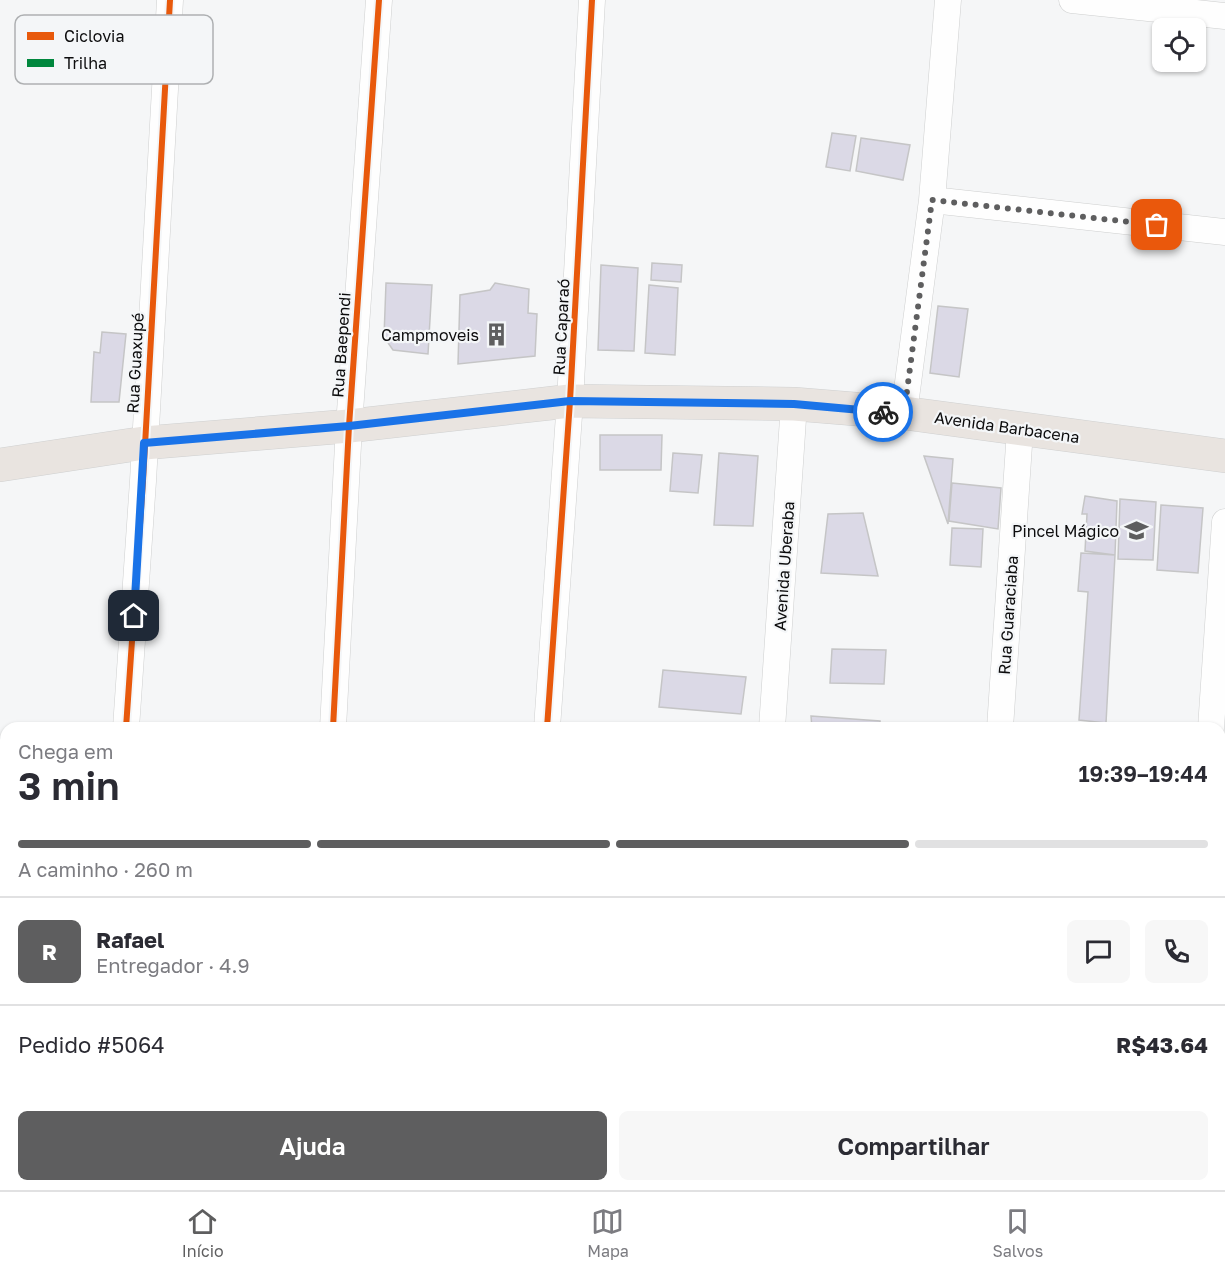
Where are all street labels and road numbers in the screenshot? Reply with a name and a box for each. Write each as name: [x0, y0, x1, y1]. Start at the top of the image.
street label: Rua Caparaó: [548, 278, 574, 376]
street label: Rua Baependi: [327, 292, 355, 398]
street label: Rua Guaxupé: [122, 312, 148, 414]
street label: Avenida Barbacena: [933, 407, 1081, 447]
street label: Avenida Uberaba: [770, 501, 798, 631]
street label: Rua Guaraciaba: [994, 555, 1022, 675]

